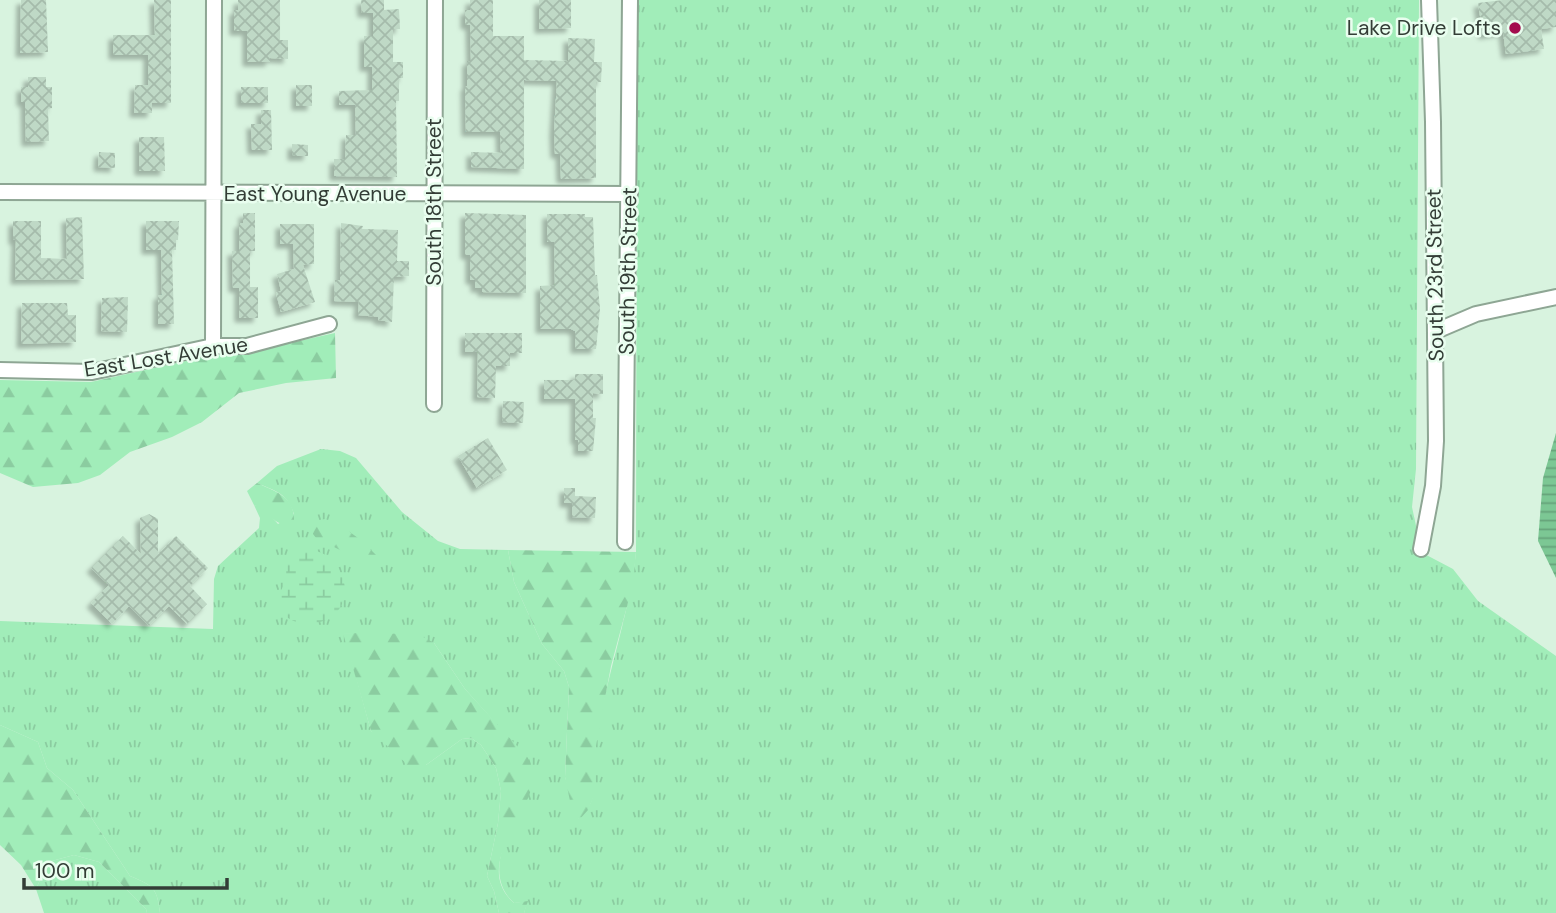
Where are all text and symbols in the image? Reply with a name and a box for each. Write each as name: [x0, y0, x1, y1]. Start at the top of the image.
place label: Lake Drive Lofts: [1347, 14, 1501, 42]
marker: Lake Drive Lofts: [1507, 20, 1523, 36]
street label: South 18th Street: [420, 118, 448, 286]
street label: East Young Avenue: [224, 180, 406, 208]
street label: South 19th Street: [613, 187, 643, 355]
street label: South 23rd Street: [1419, 188, 1451, 362]
street label: East Lost Avenue: [82, 330, 250, 384]
scale bar: [24, 846, 228, 890]
text: 100 m: [35, 857, 95, 885]

